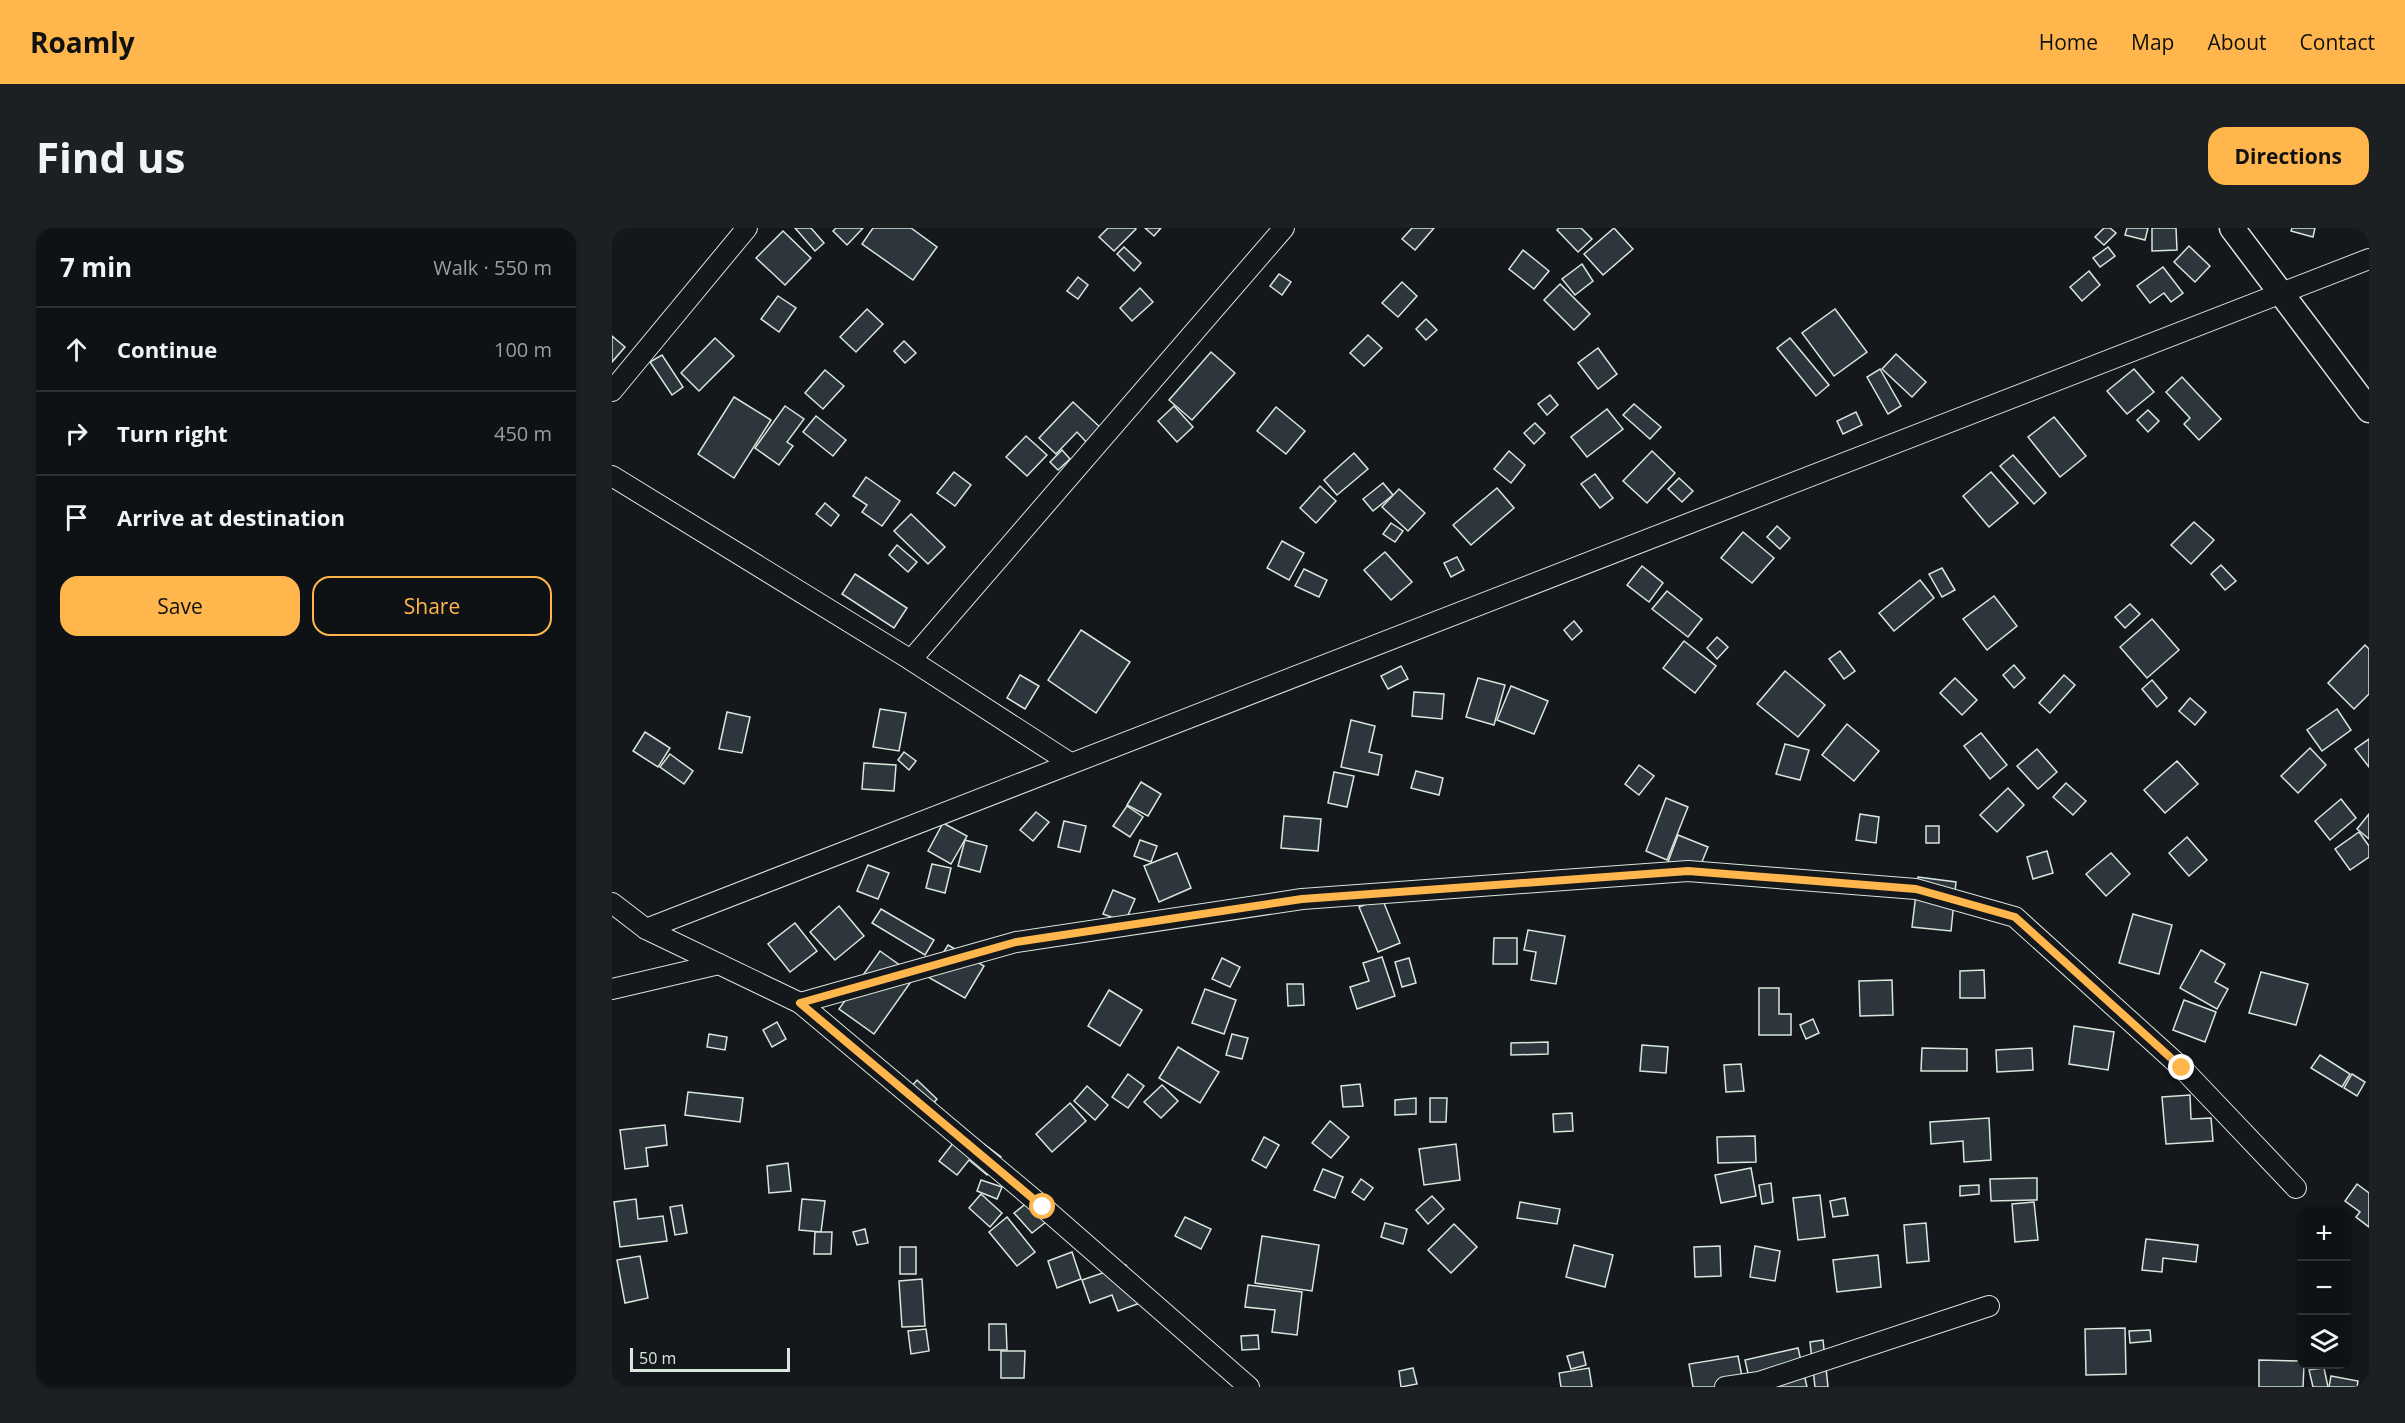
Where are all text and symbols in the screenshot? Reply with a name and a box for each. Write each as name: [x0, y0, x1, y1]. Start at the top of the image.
text: Roamly: [30, 23, 135, 61]
text: Home: [2039, 28, 2098, 56]
text: Map: [2131, 28, 2174, 56]
text: About: [2207, 28, 2267, 56]
text: Contact: [2300, 28, 2375, 56]
button: Directions: [2208, 127, 2369, 185]
text: Find us: [36, 128, 185, 185]
text: 7 min: [60, 249, 132, 285]
text: Walk · 550 m: [433, 254, 552, 281]
icon: ahead: [60, 333, 93, 366]
text: Continue: [117, 334, 217, 364]
text: 100 m: [494, 336, 552, 363]
icon: right: [60, 417, 93, 450]
text: Turn right: [117, 418, 228, 448]
text: 450 m: [494, 420, 552, 447]
icon: arrive: [60, 501, 93, 534]
text: Arrive at destination: [117, 502, 345, 532]
button: Save: [60, 576, 300, 636]
button: Share: [312, 576, 552, 636]
route end: [2168, 1054, 2194, 1080]
route start: [1029, 1193, 1055, 1219]
map controls: [2297, 1207, 2351, 1369]
button: +: [2297, 1207, 2351, 1261]
button: −: [2297, 1261, 2351, 1315]
button: layers: [2297, 1315, 2351, 1369]
scale bar: [630, 1345, 790, 1372]
text: 50 m: [639, 1347, 676, 1369]

